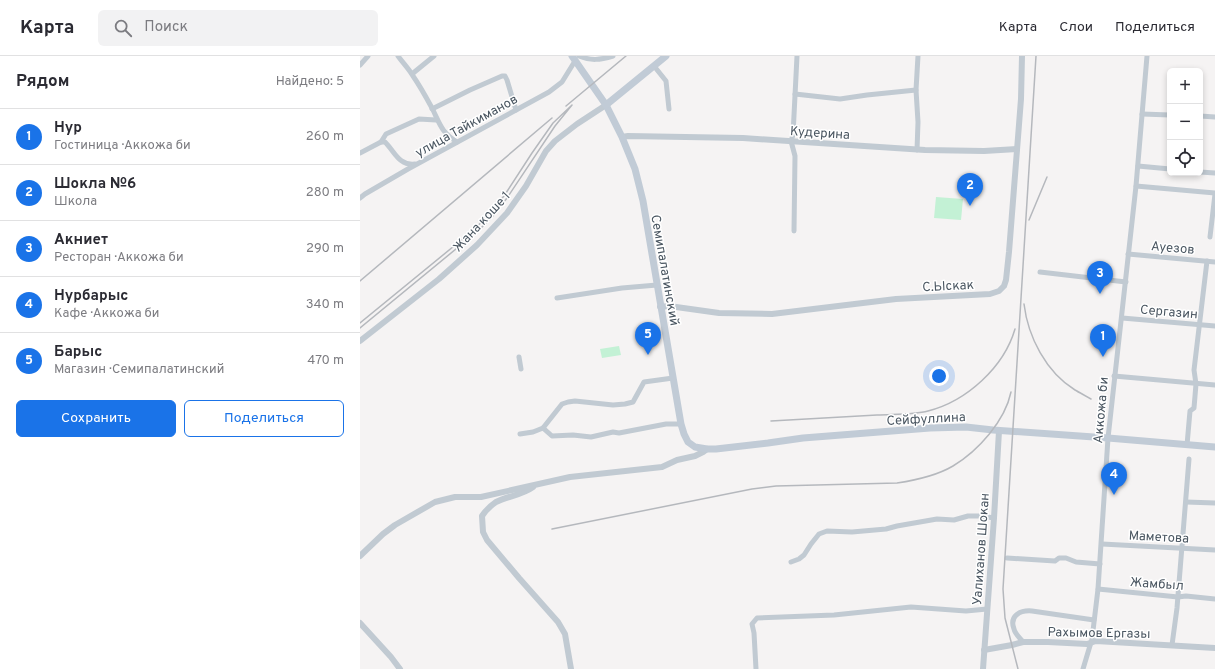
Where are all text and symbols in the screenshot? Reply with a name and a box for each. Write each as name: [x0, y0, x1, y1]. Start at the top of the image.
search box: [98, 10, 378, 46]
text: Карта: [20, 16, 74, 40]
icon: search: [112, 17, 134, 39]
text: Поиск: [144, 18, 188, 37]
text: Карта: [999, 19, 1037, 36]
text: Слои: [1059, 19, 1093, 36]
text: Поделиться: [1115, 19, 1195, 36]
map controls: [1167, 68, 1203, 176]
button: +: [1167, 68, 1203, 104]
text: Рядом: [16, 71, 69, 93]
text: Найдено: 5: [276, 74, 344, 90]
street label: улица Тайкиманов: [413, 92, 521, 162]
button: −: [1167, 104, 1203, 140]
text: Нур: [54, 119, 82, 138]
street label: Кудерина: [789, 124, 850, 144]
text: 1: [26, 129, 32, 145]
text: 260 m: [306, 129, 344, 145]
text: Гостиница · Аккожа би: [54, 138, 191, 154]
button: locate: [1167, 140, 1203, 176]
pin: 2: [957, 173, 983, 206]
text: Шокла №6: [54, 175, 136, 194]
text: 2: [25, 185, 33, 201]
text: 280 m: [306, 185, 344, 201]
street label: Жана коше 1: [450, 189, 515, 256]
text: Школа: [54, 194, 97, 210]
street label: Семипалатинский: [646, 214, 682, 327]
text: Акниет: [54, 231, 108, 250]
street label: Ауезов: [1150, 239, 1195, 259]
text: 3: [25, 241, 33, 257]
text: 290 m: [306, 241, 344, 257]
text: Ресторан · Аккожа би: [54, 250, 184, 266]
pin: 3: [1087, 261, 1113, 294]
street label: С.Ыскак: [922, 278, 974, 296]
text: Нурбарыс: [54, 287, 128, 306]
text: 4: [25, 297, 33, 313]
text: 340 m: [306, 297, 344, 313]
street label: Сергазин: [1139, 303, 1198, 323]
text: Кафе · Аккожа би: [54, 306, 160, 322]
pin: 5: [635, 322, 661, 355]
pin: 1: [1090, 324, 1116, 357]
text: Барыс: [54, 343, 102, 362]
text: 5: [25, 353, 33, 369]
text: 470 m: [307, 353, 344, 369]
text: Магазин · Семипалатинский: [54, 362, 224, 378]
your location: [929, 366, 949, 386]
street label: Аккожа би: [1091, 376, 1113, 444]
button: Сохранить: [16, 400, 176, 437]
button: Поделиться: [184, 400, 344, 437]
street label: Сейфуллина: [886, 410, 966, 430]
pin: 4: [1101, 462, 1127, 495]
street label: Уалиханов Шокан: [970, 492, 994, 606]
street label: Маметова: [1128, 528, 1189, 548]
street label: Жамбыл: [1130, 575, 1184, 595]
street label: Рахымов Ергазы: [1047, 625, 1151, 643]

